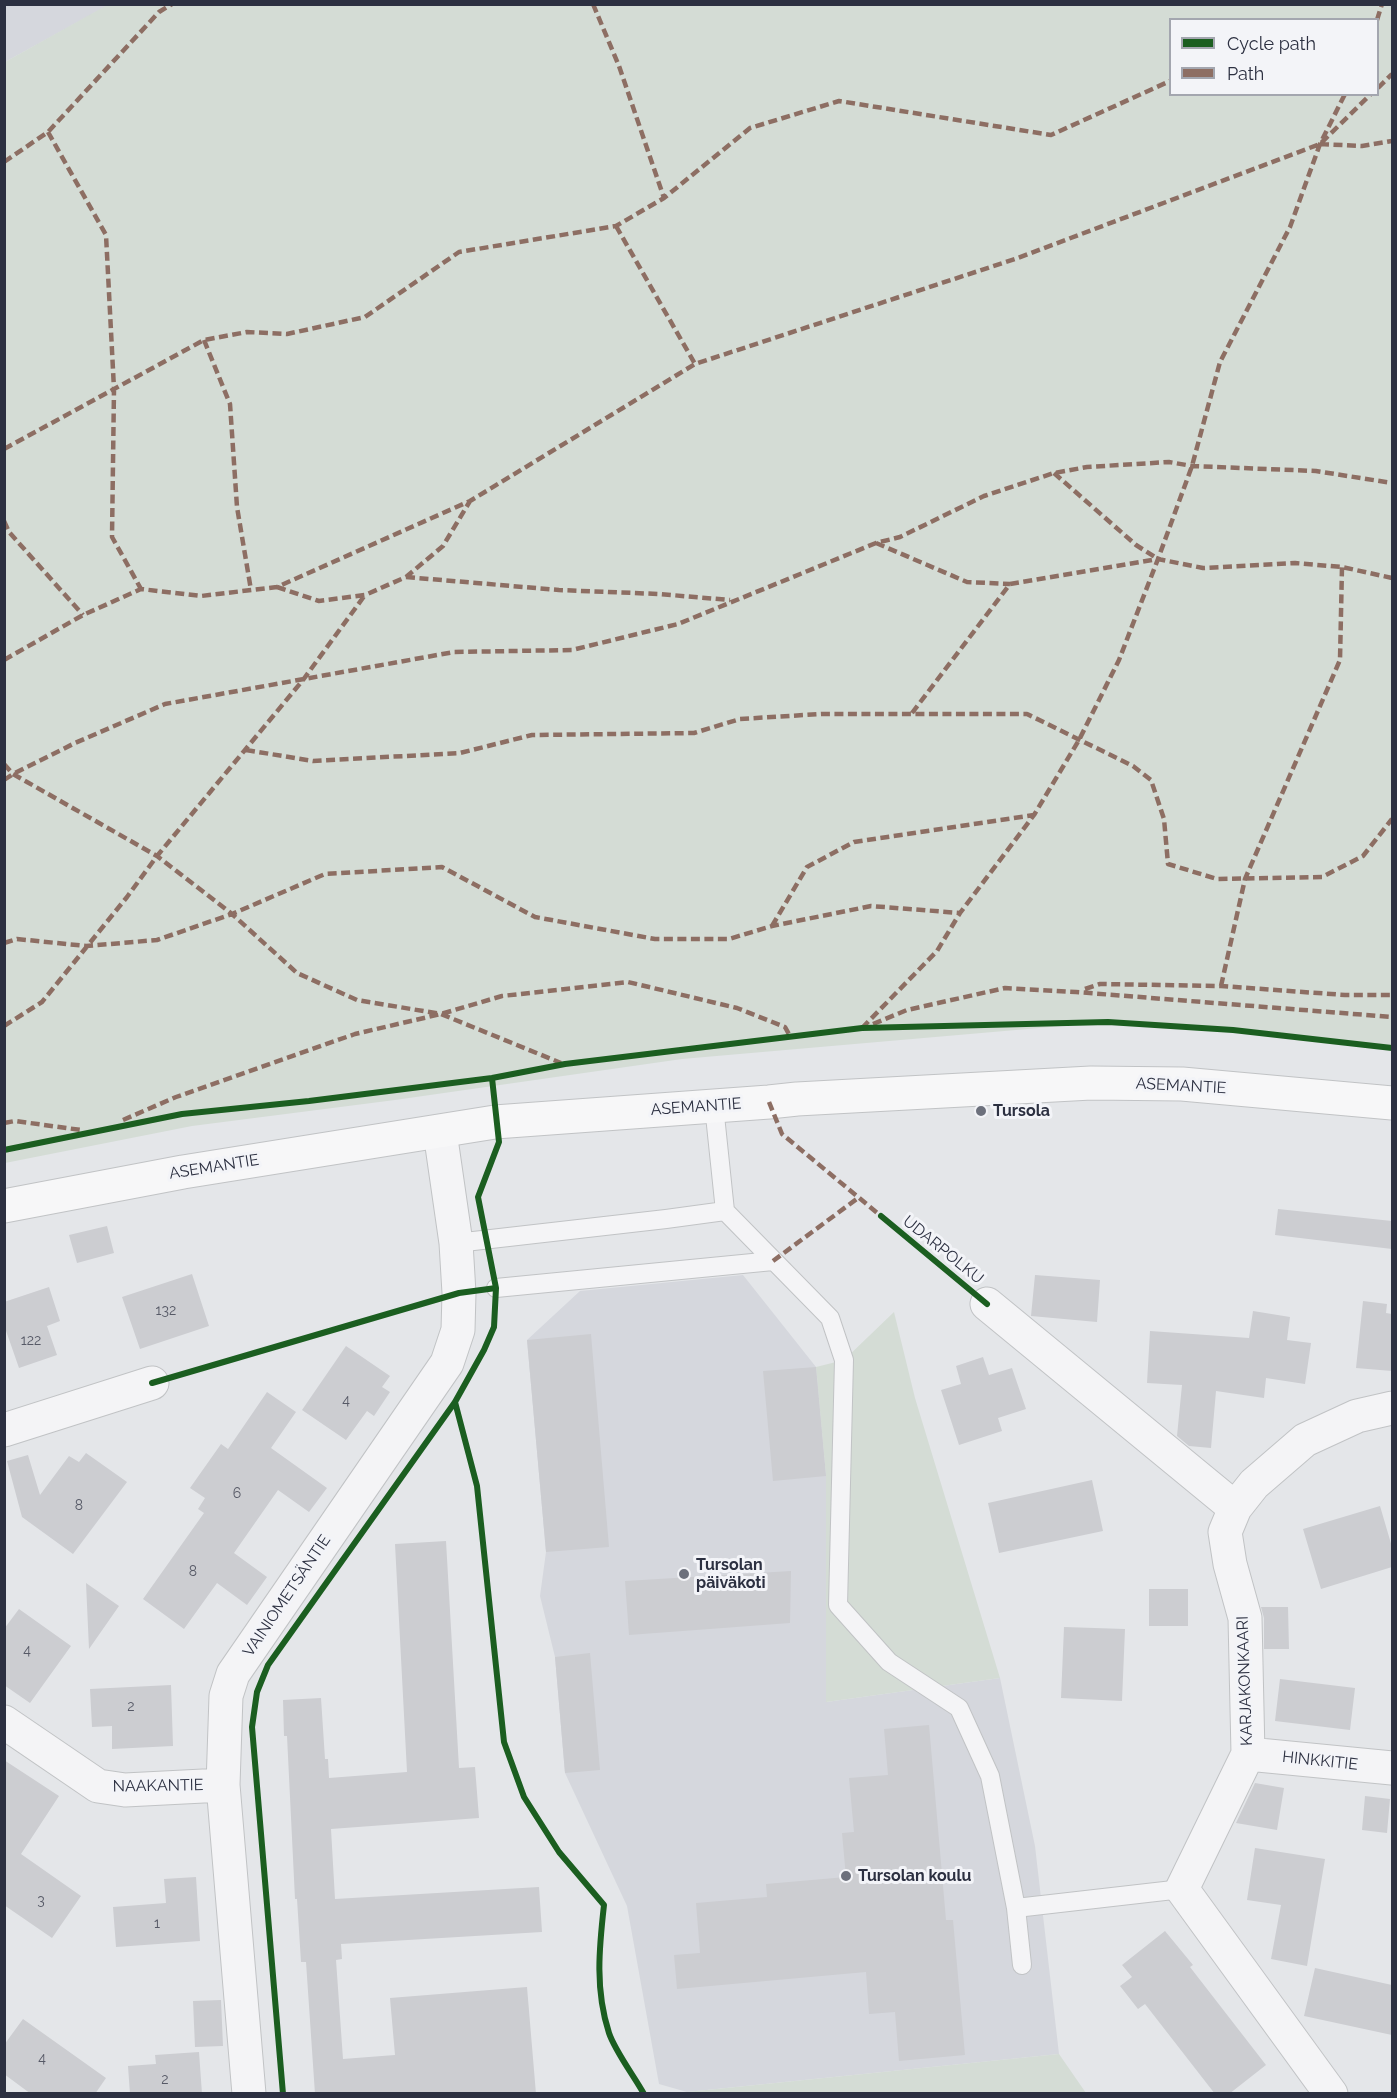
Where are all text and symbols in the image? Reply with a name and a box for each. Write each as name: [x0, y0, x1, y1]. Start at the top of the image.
legend: [1169, 18, 1379, 96]
text: Cycle path: [1227, 33, 1316, 54]
text: Path: [1227, 63, 1264, 84]
street label: ASEMANTIE: [1135, 1074, 1227, 1098]
street label: ASEMANTIE: [650, 1094, 742, 1120]
place label: Tursola: [993, 1101, 1050, 1121]
marker: Tursola: [974, 1104, 988, 1118]
street label: ASEMANTIE: [168, 1150, 260, 1184]
street label: UDARPOLKU: [899, 1212, 987, 1288]
house number: 132: [156, 1303, 176, 1319]
house number: 122: [21, 1333, 41, 1349]
house number: 4: [342, 1393, 350, 1409]
house number: 6: [233, 1486, 241, 1502]
house number: 8: [75, 1498, 83, 1514]
street label: VAINIOMETSÄNTIE: [239, 1531, 335, 1661]
place label: Tursolan päiväkoti: [696, 1555, 765, 1593]
house number: 8: [189, 1564, 197, 1580]
marker: Tursolan päiväkoti: [677, 1567, 691, 1581]
street label: KARJAKONKAARI: [1233, 1616, 1257, 1746]
house number: 4: [23, 1643, 31, 1659]
house number: 2: [127, 1699, 135, 1715]
street label: HINKKITIE: [1281, 1747, 1359, 1775]
street label: NAAKANTIE: [112, 1776, 204, 1796]
place label: Tursolan koulu: [858, 1866, 971, 1886]
marker: Tursolan koulu: [839, 1869, 853, 1883]
house number: 3: [37, 1893, 45, 1909]
house number: 1: [154, 1916, 160, 1932]
house number: 4: [38, 2051, 46, 2067]
house number: 2: [161, 2072, 169, 2088]

